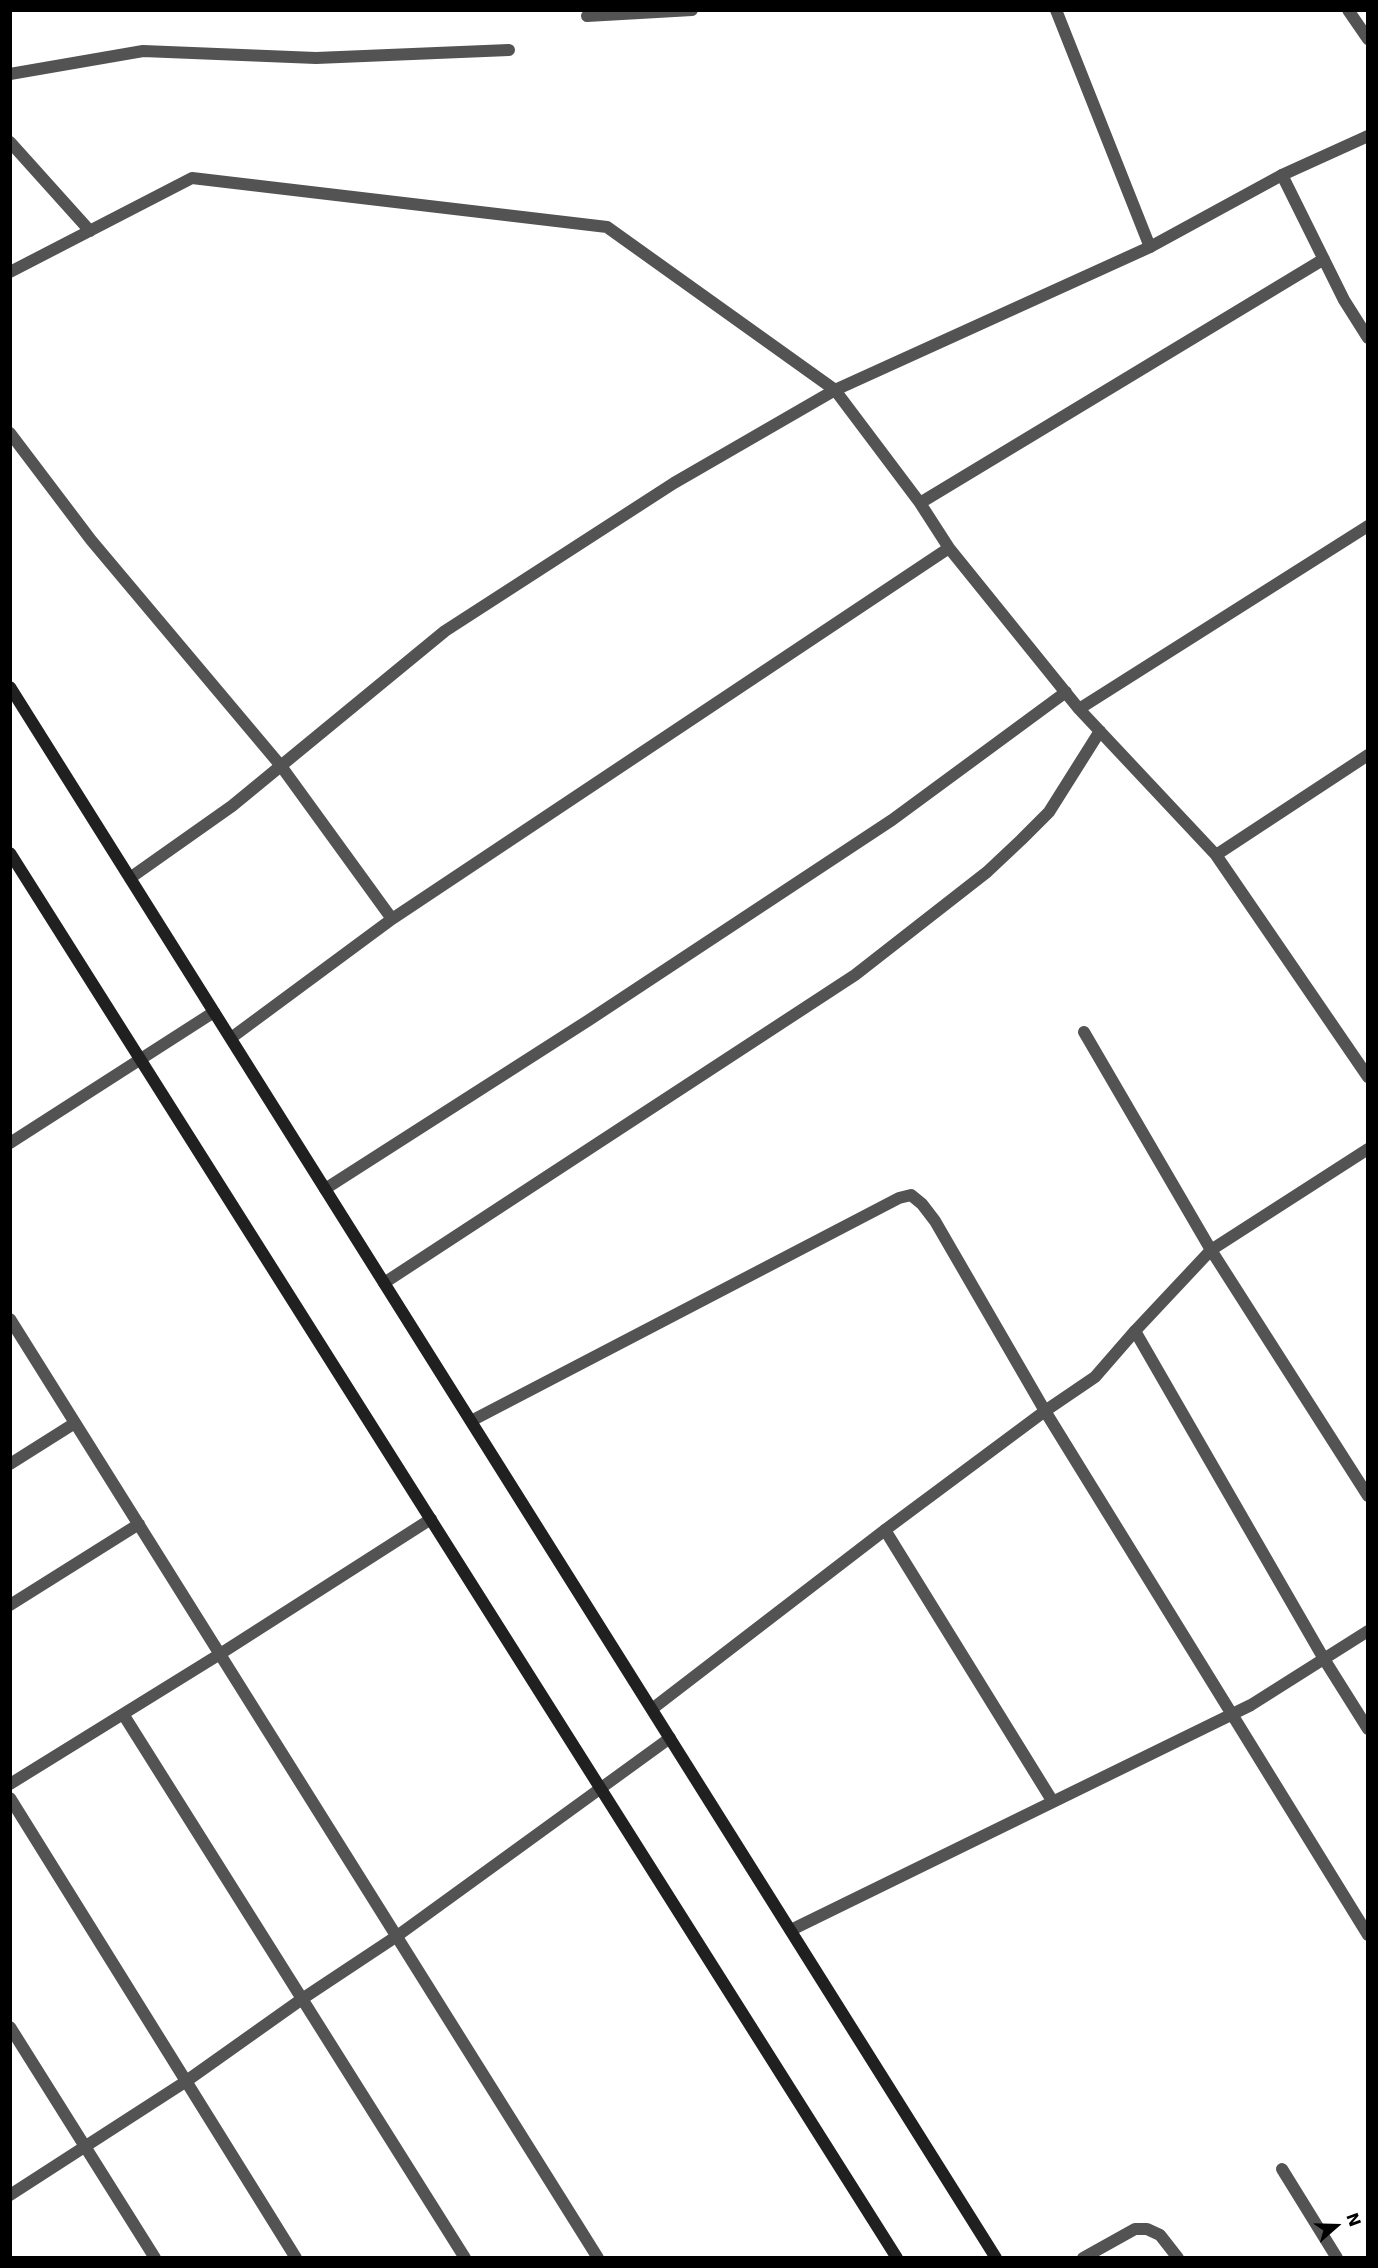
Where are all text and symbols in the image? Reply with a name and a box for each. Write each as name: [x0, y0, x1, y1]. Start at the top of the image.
north arrow: [1306, 2196, 1366, 2256]
text: N: [1342, 2210, 1365, 2229]

